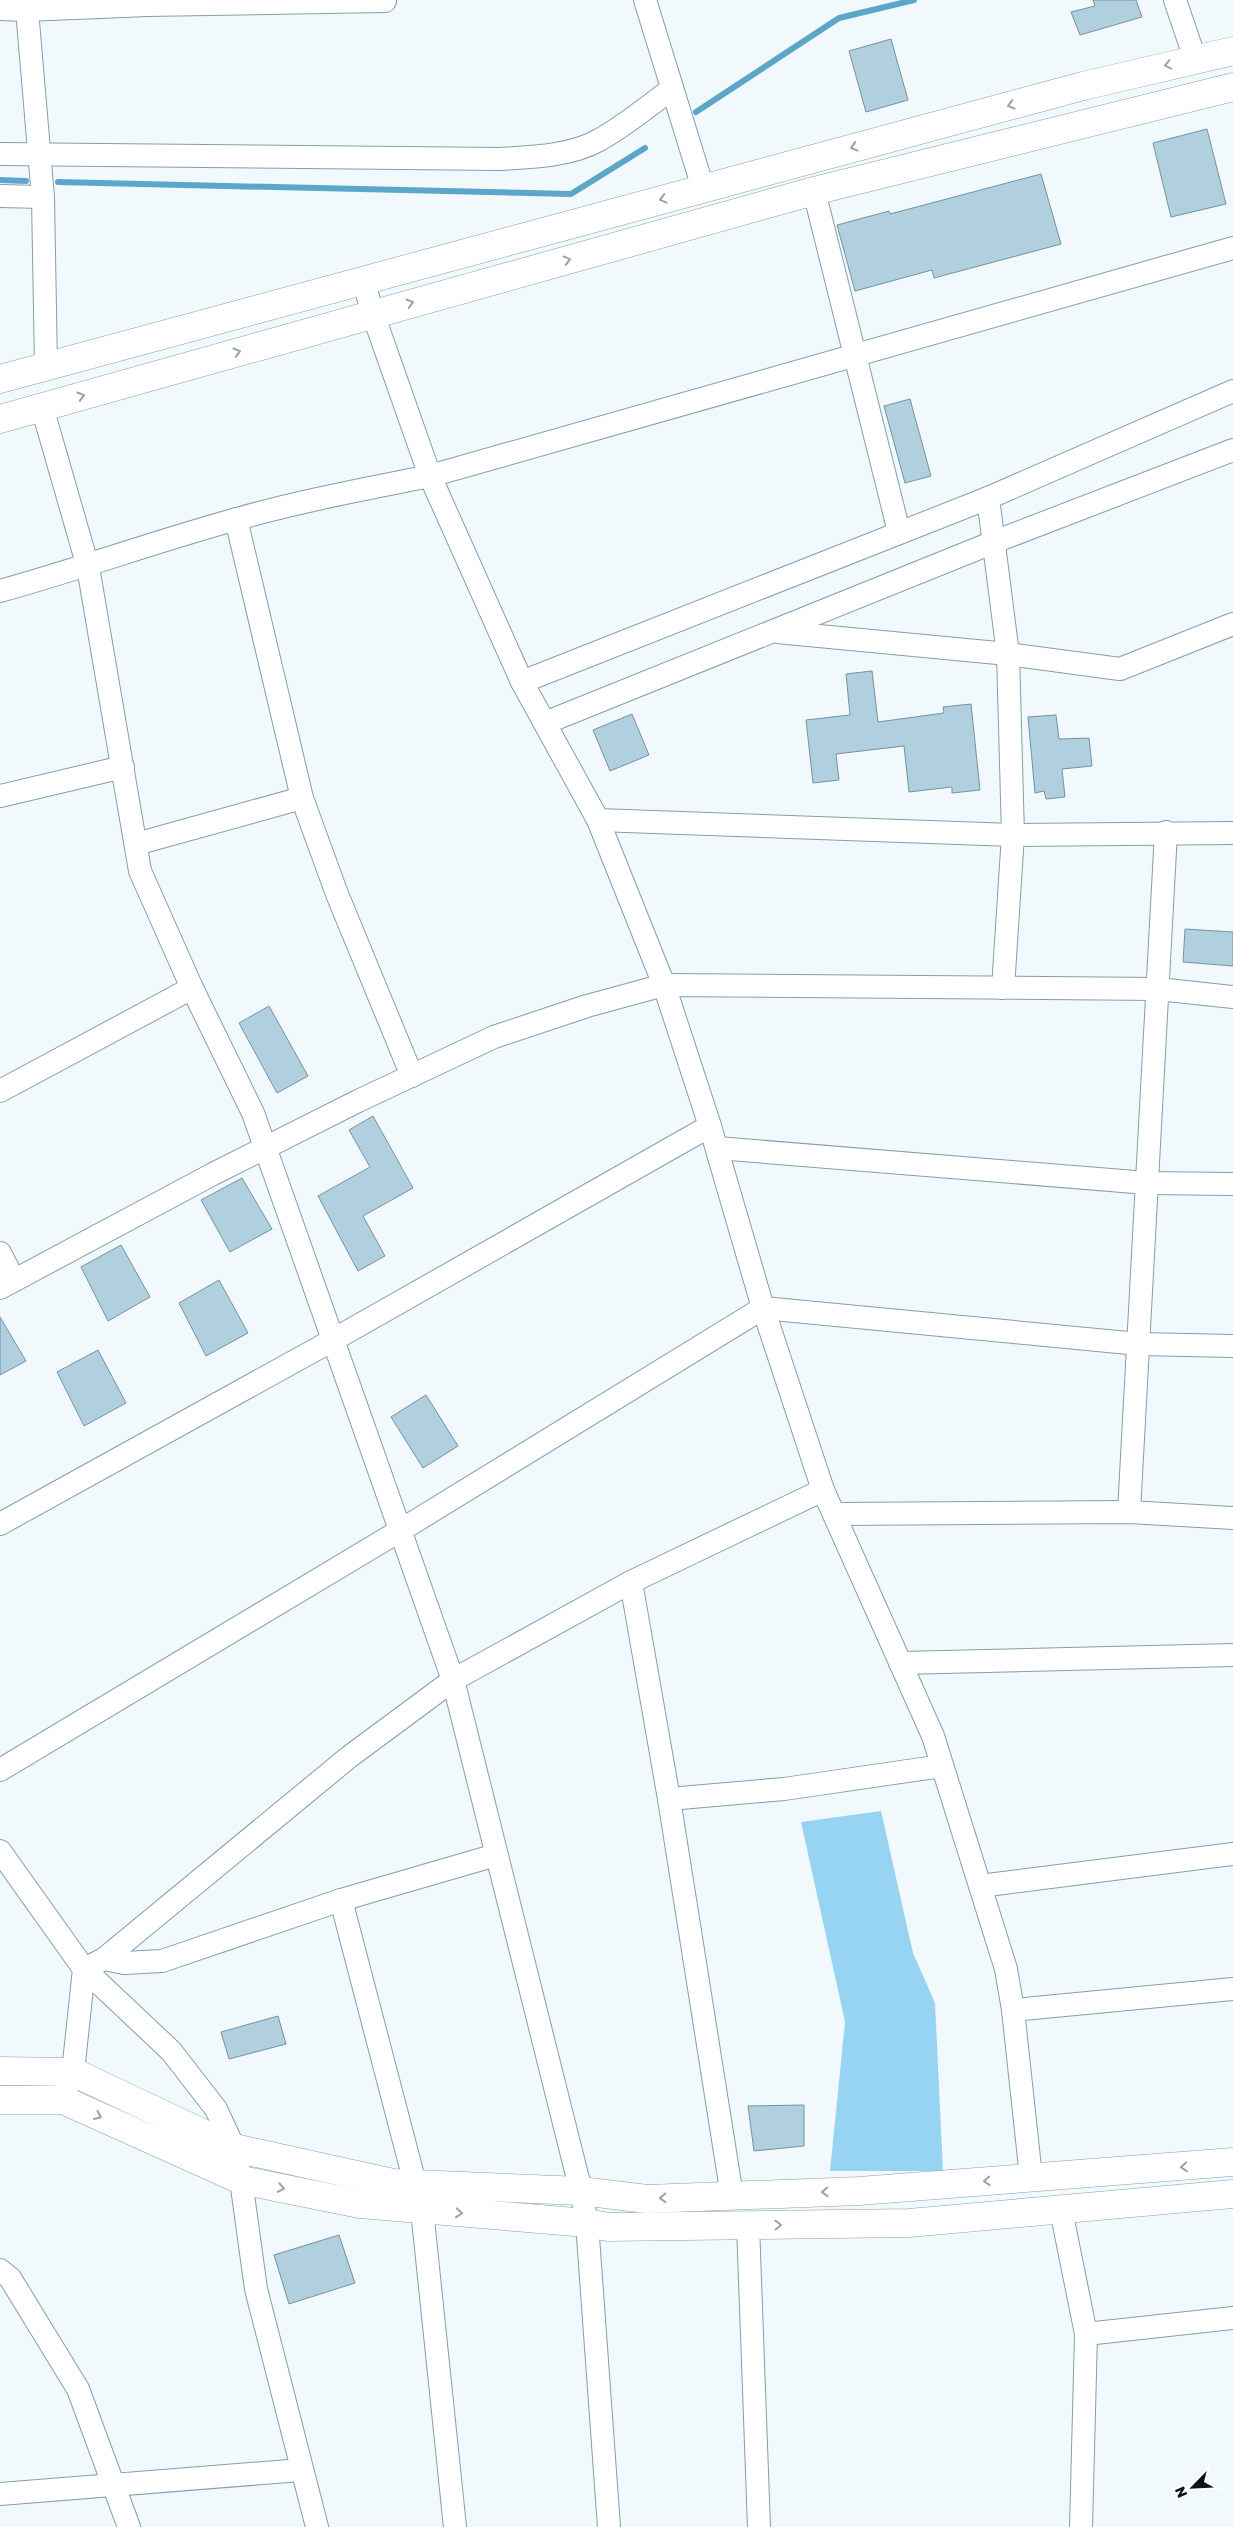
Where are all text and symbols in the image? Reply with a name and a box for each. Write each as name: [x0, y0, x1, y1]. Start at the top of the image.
one-way arrow: [1164, 59, 1173, 70]
one-way arrow: [1006, 99, 1015, 110]
one-way arrow: [849, 141, 858, 152]
one-way arrow: [660, 193, 668, 203]
one-way arrow: [562, 255, 570, 265]
one-way arrow: [406, 299, 414, 309]
one-way arrow: [232, 348, 241, 358]
one-way arrow: [76, 392, 84, 402]
one-way arrow: [93, 2109, 102, 2120]
one-way arrow: [1180, 2161, 1188, 2172]
one-way arrow: [983, 2175, 991, 2186]
one-way arrow: [276, 2182, 285, 2193]
one-way arrow: [821, 2187, 829, 2197]
one-way arrow: [659, 2193, 667, 2204]
one-way arrow: [455, 2207, 463, 2218]
one-way arrow: [774, 2220, 782, 2230]
north arrow: [1168, 2462, 1218, 2512]
text: N: [1171, 2484, 1191, 2501]

